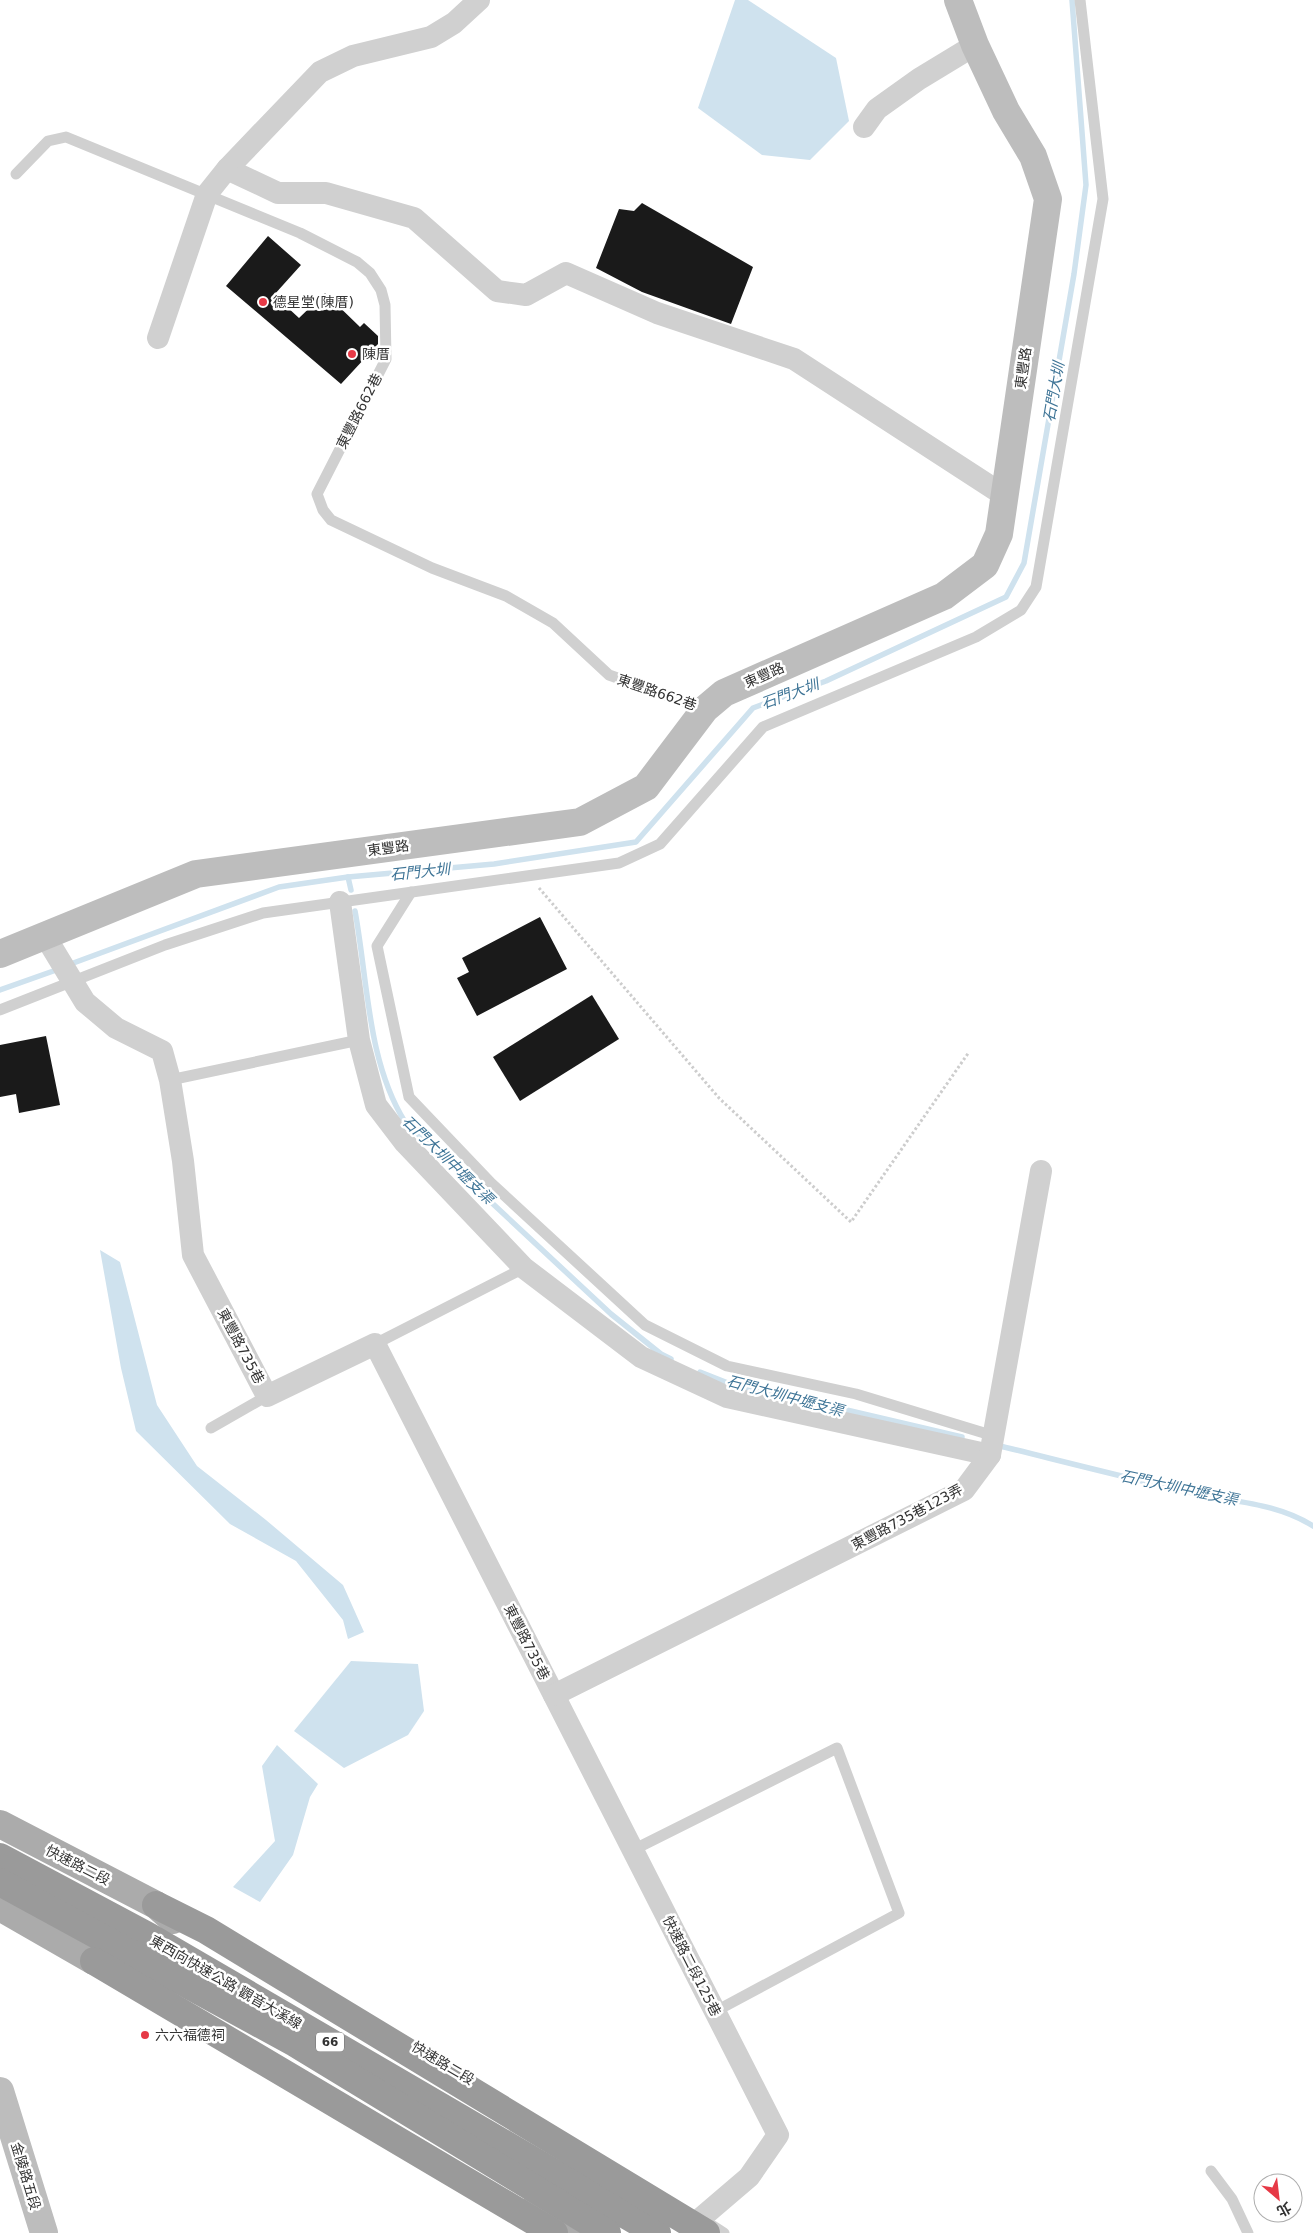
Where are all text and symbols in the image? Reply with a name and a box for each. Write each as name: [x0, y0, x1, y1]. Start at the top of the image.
place label: 德星堂(陳厝): [273, 294, 354, 310]
marker: 德星堂(陳厝): [257, 296, 269, 308]
place label: 陳厝: [362, 346, 390, 362]
street label: 東豐路: [1012, 346, 1034, 390]
marker: 陳厝: [346, 348, 358, 360]
water label: 石門大圳: [1040, 359, 1068, 423]
street label: 東豐路662巷: [333, 371, 385, 451]
street label: 東豐路: [742, 659, 786, 691]
street label: 東豐路662巷: [615, 671, 699, 713]
water label: 石門大圳: [759, 675, 823, 713]
street label: 東豐路: [366, 837, 410, 859]
water label: 石門大圳: [389, 860, 453, 884]
water label: 石門大圳中壢支渠: [399, 1112, 499, 1210]
street label: 東豐路735巷: [215, 1306, 267, 1386]
water label: 石門大圳中壢支渠: [725, 1372, 847, 1421]
water label: 石門大圳中壢支渠: [1118, 1467, 1242, 1510]
street label: 東豐路735巷123弄: [849, 1481, 965, 1553]
street label: 東豐路735巷: [501, 1602, 553, 1682]
street label: 快速路二段: [43, 1842, 113, 1888]
street label: 快速路二段125巷: [660, 1913, 724, 2019]
street label: 東西向快速公路 觀音大溪線: [147, 1932, 305, 2032]
place label: 六六福德祠: [155, 2027, 225, 2043]
marker: 六六福德祠: [139, 2029, 151, 2041]
road number: 66: [316, 2032, 344, 2052]
street label: 快速路二段: [409, 2038, 477, 2088]
street label: 金陵路五段: [8, 2140, 44, 2212]
north arrow: [1253, 2173, 1303, 2223]
text: 北: [1274, 2199, 1294, 2220]

